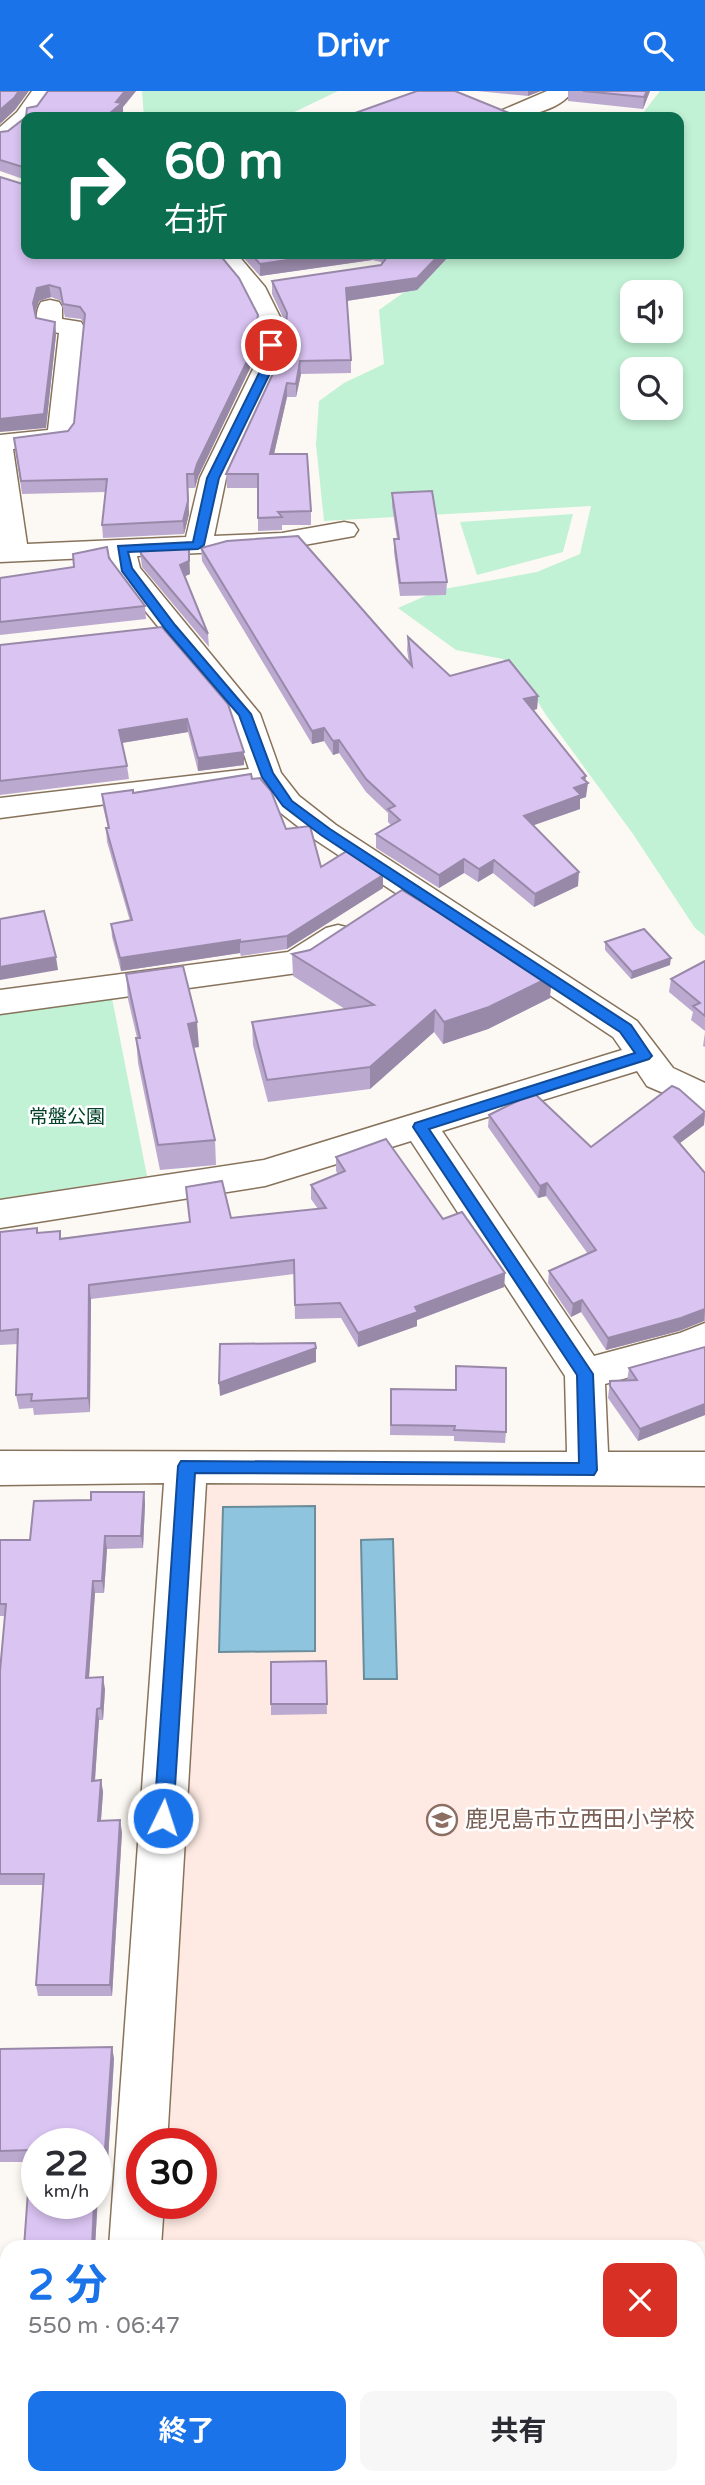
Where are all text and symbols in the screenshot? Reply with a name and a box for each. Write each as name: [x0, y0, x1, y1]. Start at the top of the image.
icon: back: [28, 27, 66, 65]
text: Drivr: [316, 27, 389, 65]
icon: search: [639, 27, 677, 65]
text: 60 m: [164, 133, 283, 192]
icon: right: [49, 140, 140, 231]
text: 右折: [164, 201, 228, 239]
map controls: [620, 280, 683, 420]
button: sound: [620, 280, 683, 343]
pin: [241, 315, 301, 375]
icon: arrive: [252, 326, 290, 364]
button: search: [620, 357, 683, 420]
park label: 常盤公園: [29, 1106, 105, 1128]
position arrow: [126, 1781, 200, 1855]
school or university icon: 鹿児島市立西田小学校: [425, 1803, 459, 1837]
place label: 鹿児島市立西田小学校: [465, 1806, 695, 1834]
speed limit sign: 30: [126, 2128, 217, 2219]
text: 22: [45, 2143, 88, 2185]
text: km/h: [44, 2180, 89, 2202]
text: 2 分: [28, 2260, 107, 2311]
button: close: [603, 2263, 677, 2337]
text: 550 m · 06:47: [28, 2312, 180, 2340]
button: 終了: [28, 2391, 346, 2471]
button: 共有: [360, 2391, 677, 2471]

